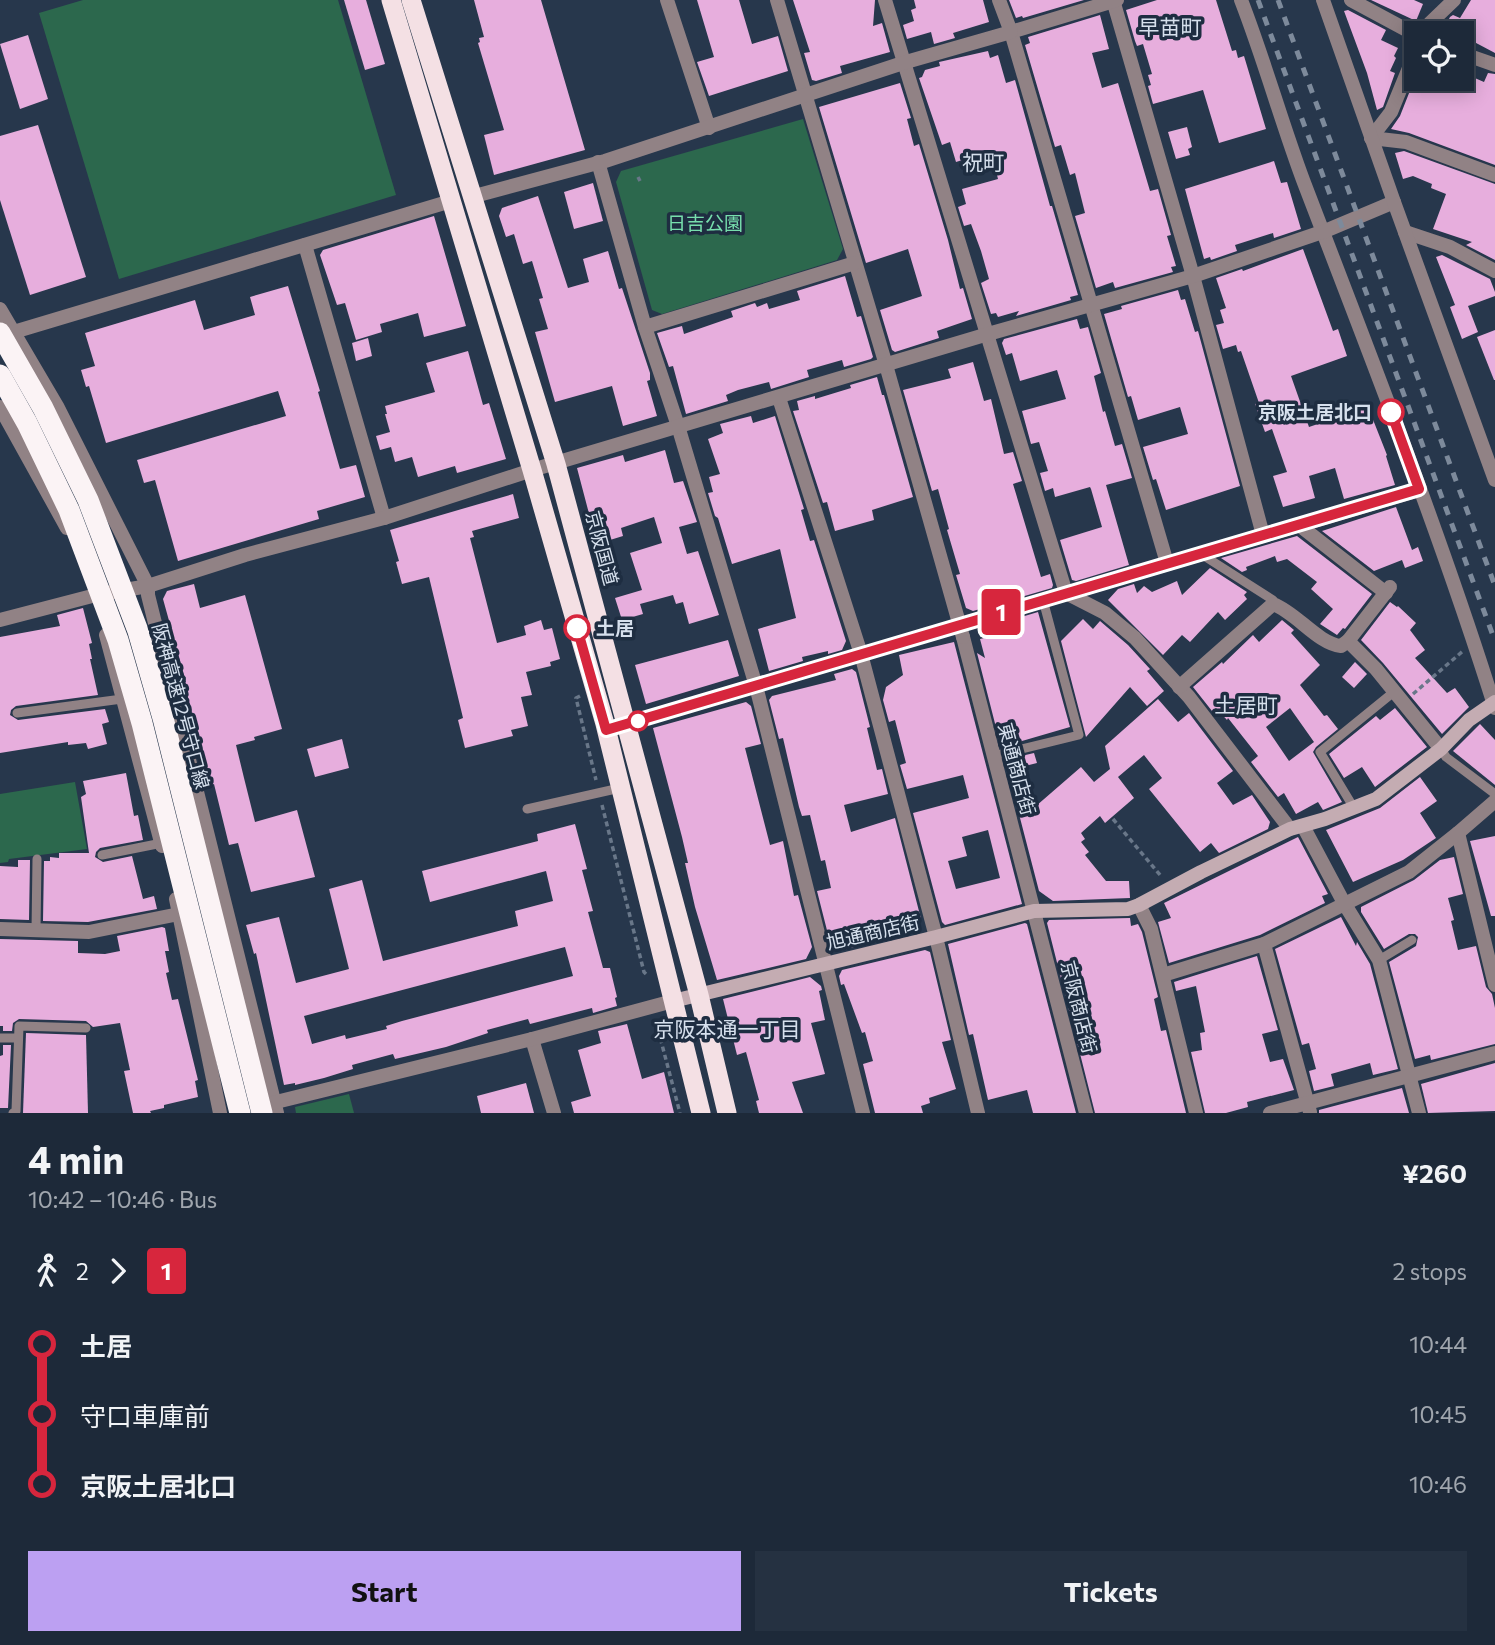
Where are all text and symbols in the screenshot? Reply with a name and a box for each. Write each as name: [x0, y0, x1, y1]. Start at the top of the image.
district label: 早苗町: [1139, 14, 1202, 39]
map controls: [1404, 21, 1474, 91]
button: locate: [1404, 21, 1474, 91]
district label: 祝町: [962, 149, 1004, 174]
park label: 日吉公園: [667, 211, 743, 234]
marker: 京阪土居北口: [1378, 399, 1404, 425]
place label: 京阪土居北口: [1258, 400, 1372, 423]
street label: 京阪国道: [582, 508, 623, 588]
line badge: 1: [978, 589, 1024, 635]
text: 1: [996, 597, 1006, 626]
marker: 土居: [564, 615, 590, 641]
place label: 土居: [596, 616, 634, 639]
street label: 阪神高速12号守口線: [148, 620, 215, 791]
district label: 土居町: [1215, 692, 1278, 717]
unlabelled marker: [628, 711, 648, 731]
street label: 東通商店街: [994, 720, 1041, 818]
street label: 旭通商店街: [824, 910, 922, 953]
street label: 京阪商店街: [1057, 958, 1102, 1056]
district label: 京阪本通一丁目: [654, 1016, 801, 1041]
text: 4 min: [28, 1135, 124, 1182]
text: ¥260: [1402, 1157, 1467, 1188]
text: 10:42 – 10:46 · Bus: [28, 1185, 217, 1213]
icon: walk: [28, 1252, 66, 1290]
icon: forward: [99, 1252, 137, 1290]
text: 1: [161, 1256, 172, 1285]
text: 2: [76, 1257, 89, 1285]
text: 2 stops: [1393, 1257, 1467, 1285]
text: 土居: [80, 1330, 132, 1361]
text: 10:44: [1409, 1330, 1467, 1358]
text: 守口車庫前: [80, 1400, 210, 1431]
text: 10:45: [1410, 1400, 1467, 1428]
text: 京阪土居北口: [80, 1470, 236, 1501]
text: 10:46: [1409, 1470, 1467, 1498]
button: Start: [28, 1551, 741, 1631]
button: Tickets: [755, 1551, 1467, 1631]

